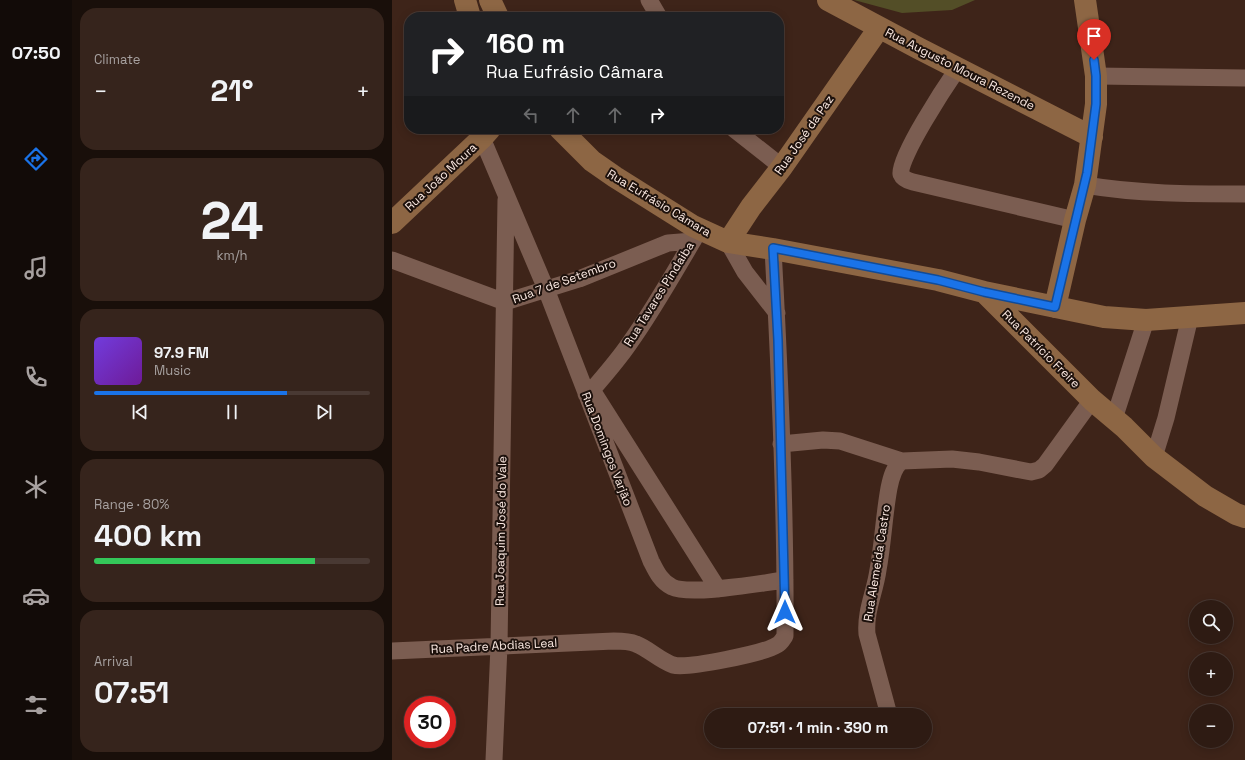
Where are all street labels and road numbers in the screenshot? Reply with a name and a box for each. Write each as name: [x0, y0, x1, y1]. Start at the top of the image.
street label: Rua Augusto Moura Rezende: [882, 24, 1038, 114]
street label: Rua José da Paz: [771, 92, 837, 178]
street label: Rua João Moura: [402, 139, 480, 214]
street label: Rua Eufrásio Câmara: [604, 166, 714, 240]
street label: Rua Tavares Pindaiba: [620, 238, 698, 349]
street label: Rua 7 de Setembro: [510, 255, 618, 307]
street label: Rua Patrício Freire: [998, 306, 1084, 392]
street label: Rua Domingos Varjão: [578, 390, 636, 508]
street label: Rua Joaquim José do Vale: [492, 456, 510, 606]
street label: Rua Alemeida Castro: [860, 503, 894, 623]
street label: Rua Padre Abdias Leal: [430, 635, 558, 657]

